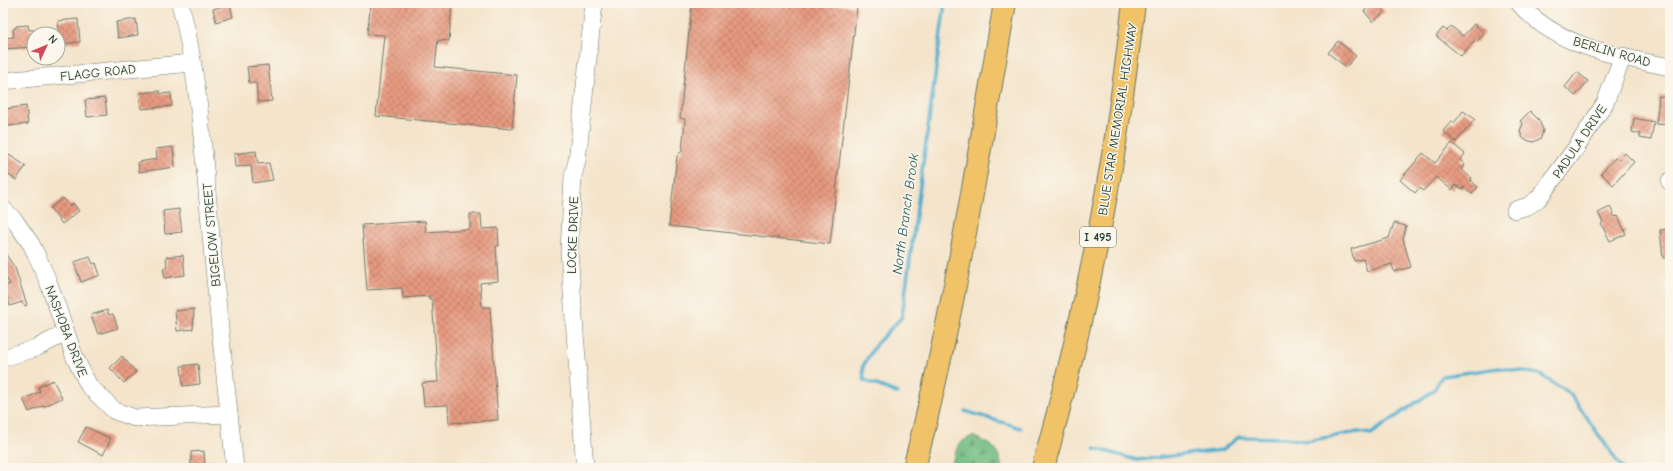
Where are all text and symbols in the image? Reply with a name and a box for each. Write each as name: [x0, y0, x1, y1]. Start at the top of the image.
street label: BLUE STAR MEMORIAL HIGHWAY: [1095, 21, 1140, 217]
north arrow: [26, 26, 66, 66]
text: N: [46, 32, 60, 47]
street label: BERLIN ROAD: [1571, 33, 1652, 70]
street label: FLAGG ROAD: [59, 61, 137, 84]
street label: PADULA DRIVE: [1549, 101, 1610, 181]
water label: North Branch Brook: [889, 152, 922, 276]
street label: BIGELOW STREET: [199, 182, 223, 287]
street label: LOCKE DRIVE: [564, 196, 581, 274]
road number: I 495: [1080, 227, 1116, 247]
street label: NASHOBA DRIVE: [42, 283, 91, 379]

